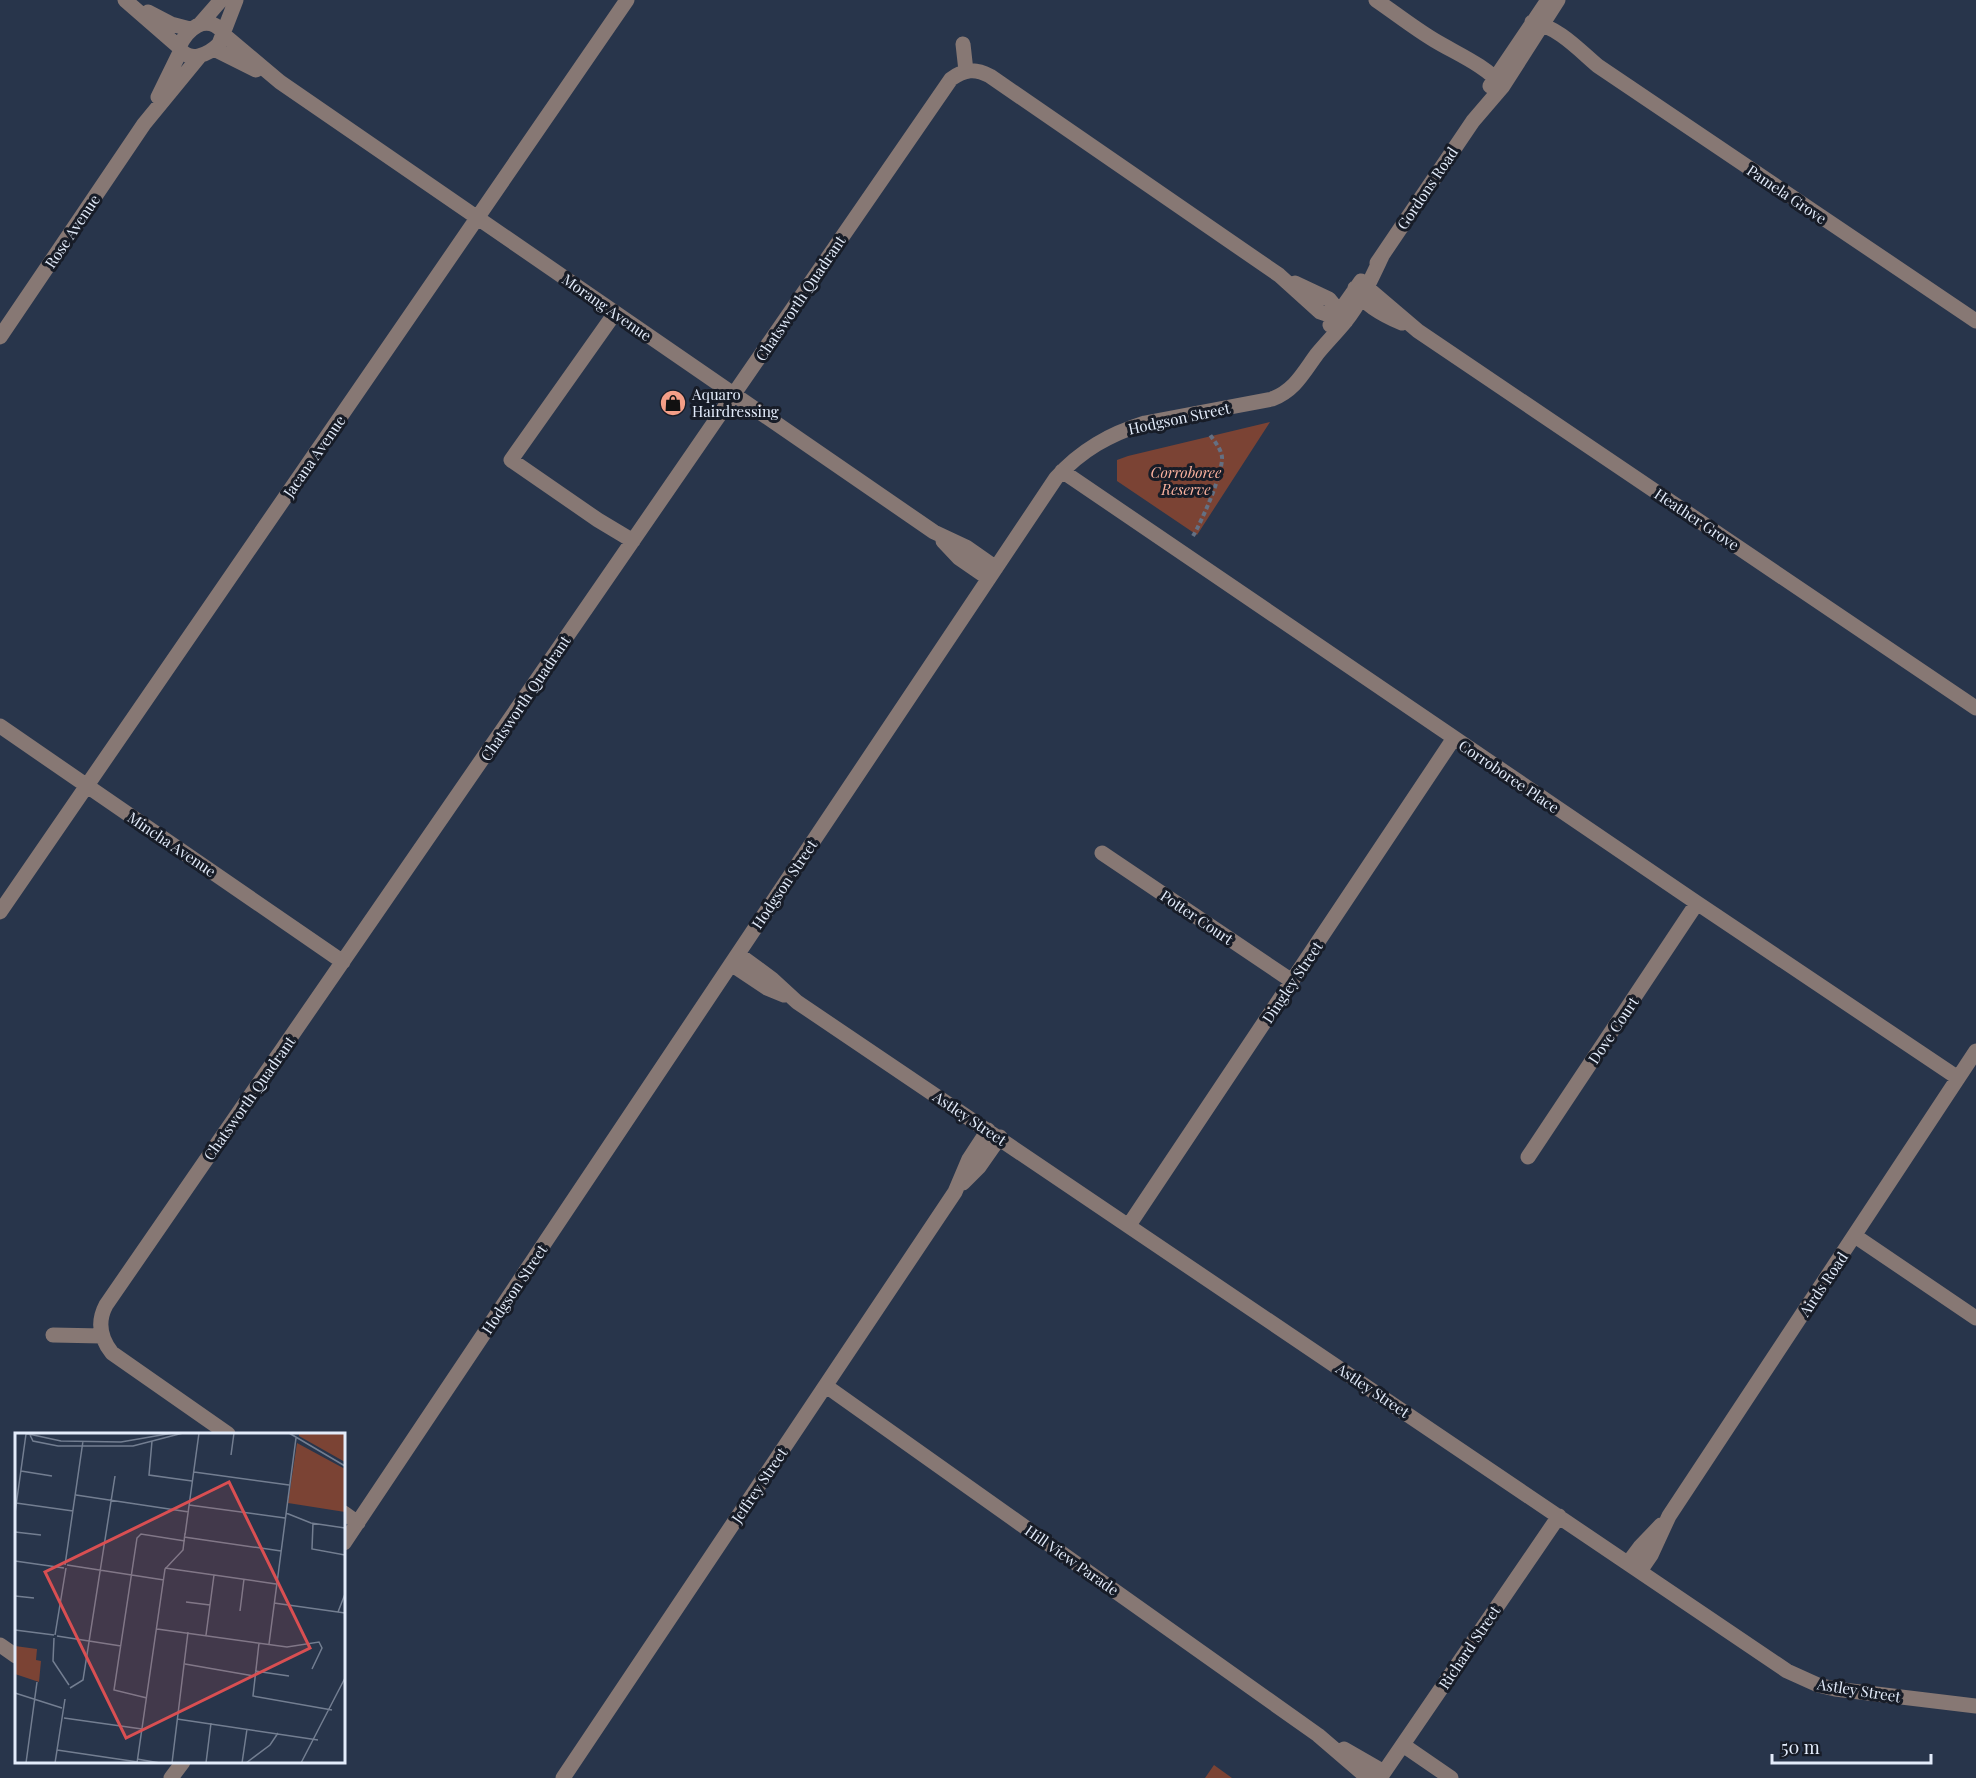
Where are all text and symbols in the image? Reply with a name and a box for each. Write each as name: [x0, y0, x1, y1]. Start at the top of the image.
street label: Gordons Road: [1392, 143, 1462, 233]
street label: Pamela Grove: [1743, 160, 1831, 228]
street label: Rose Avenue: [40, 190, 104, 272]
street label: Chatsworth Quadrant: [751, 231, 850, 365]
street label: Morang Avenue: [558, 269, 656, 345]
place label: Aquaro Hairdressing: [691, 384, 779, 421]
shop icon: Aquaro Hairdressing: [658, 388, 688, 418]
street label: Hodgson Street: [1126, 397, 1232, 439]
street label: Jacana Avenue: [278, 411, 350, 502]
park label: Corroboree Reserve: [1150, 462, 1222, 499]
street label: Heather Grove: [1651, 483, 1743, 555]
street label: Chatsworth Quadrant: [476, 631, 575, 765]
street label: Corroboree Place: [1455, 735, 1563, 817]
street label: Mincha Avenue: [124, 807, 220, 881]
street label: Hodgson Street: [747, 835, 822, 933]
street label: Potter Court: [1157, 885, 1238, 949]
street label: Dingley Street: [1257, 937, 1327, 1027]
street label: Dove Court: [1583, 992, 1643, 1067]
street label: Chatsworth Quadrant: [199, 1031, 300, 1164]
street label: Astley Street: [929, 1086, 1011, 1150]
street label: Hodgson Street: [477, 1240, 552, 1338]
street label: Airds Road: [1794, 1248, 1852, 1321]
street label: Astley Street: [1332, 1358, 1414, 1422]
inset map: [15, 1433, 345, 1763]
street label: Jeffrey Street: [726, 1443, 792, 1527]
street label: Hill View Parade: [1021, 1520, 1123, 1600]
street label: Richard Street: [1434, 1601, 1505, 1693]
street label: Astley Street: [1815, 1673, 1903, 1707]
scale bar: [1772, 1727, 1931, 1765]
text: 50 m: [1781, 1735, 1820, 1759]

